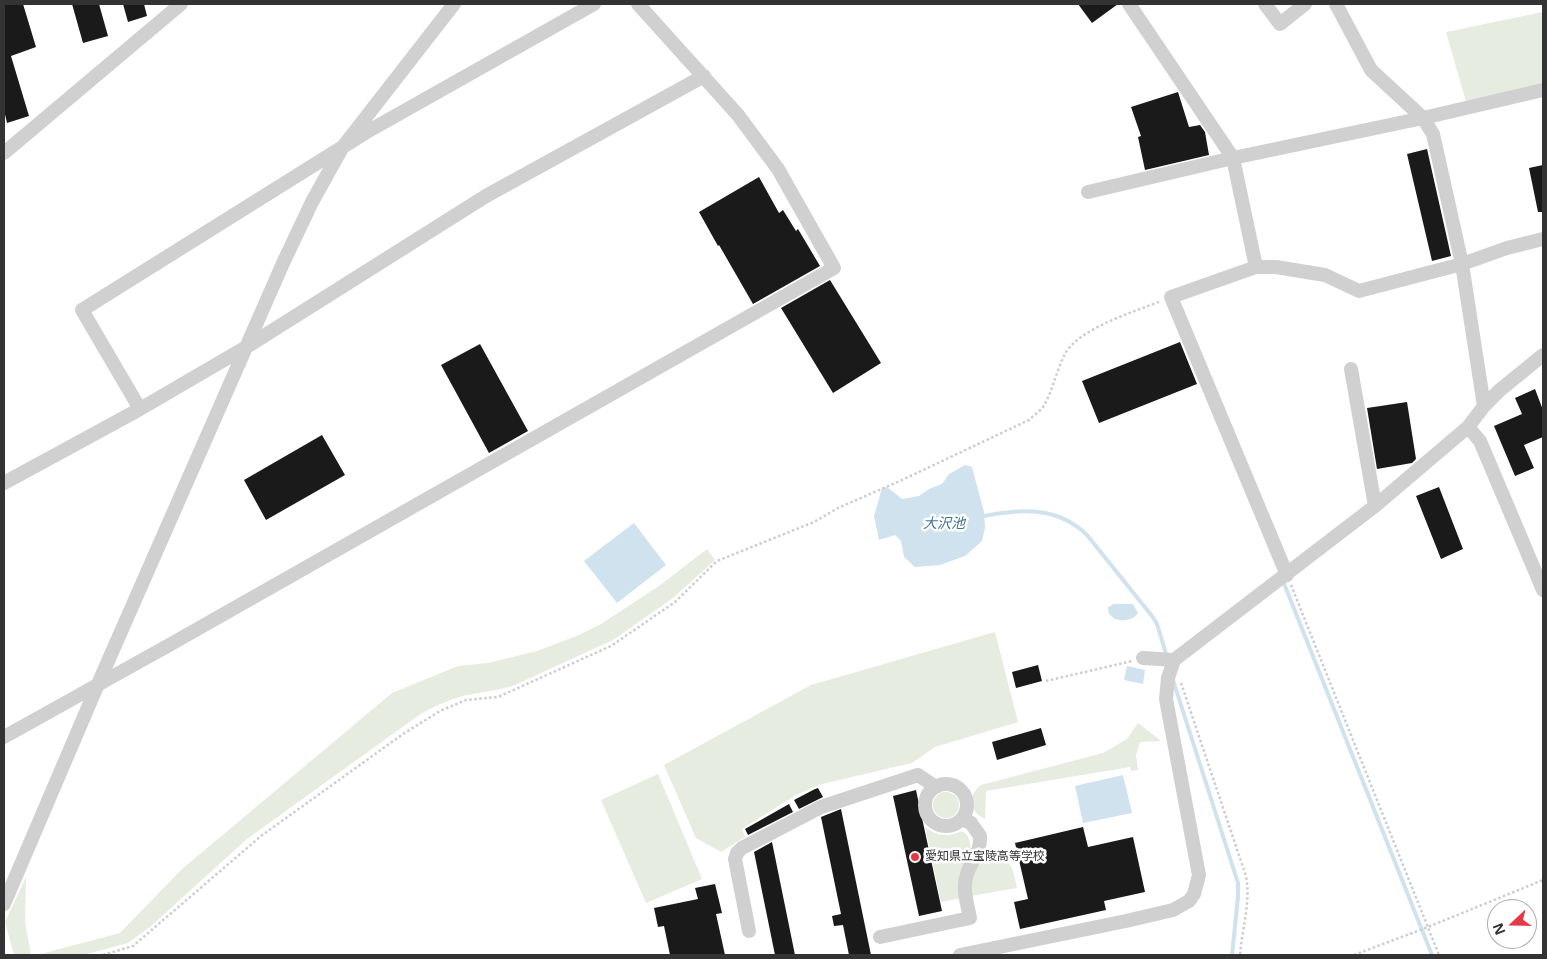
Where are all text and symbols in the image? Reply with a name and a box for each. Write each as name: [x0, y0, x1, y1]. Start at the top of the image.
water label: 大沢池: [923, 516, 965, 532]
place label: 愛知県立宝陵高等学校: [925, 850, 1045, 864]
marker: 愛知県立宝陵高等学校: [909, 851, 921, 863]
north arrow: [1487, 899, 1537, 949]
text: N: [1488, 920, 1509, 938]

